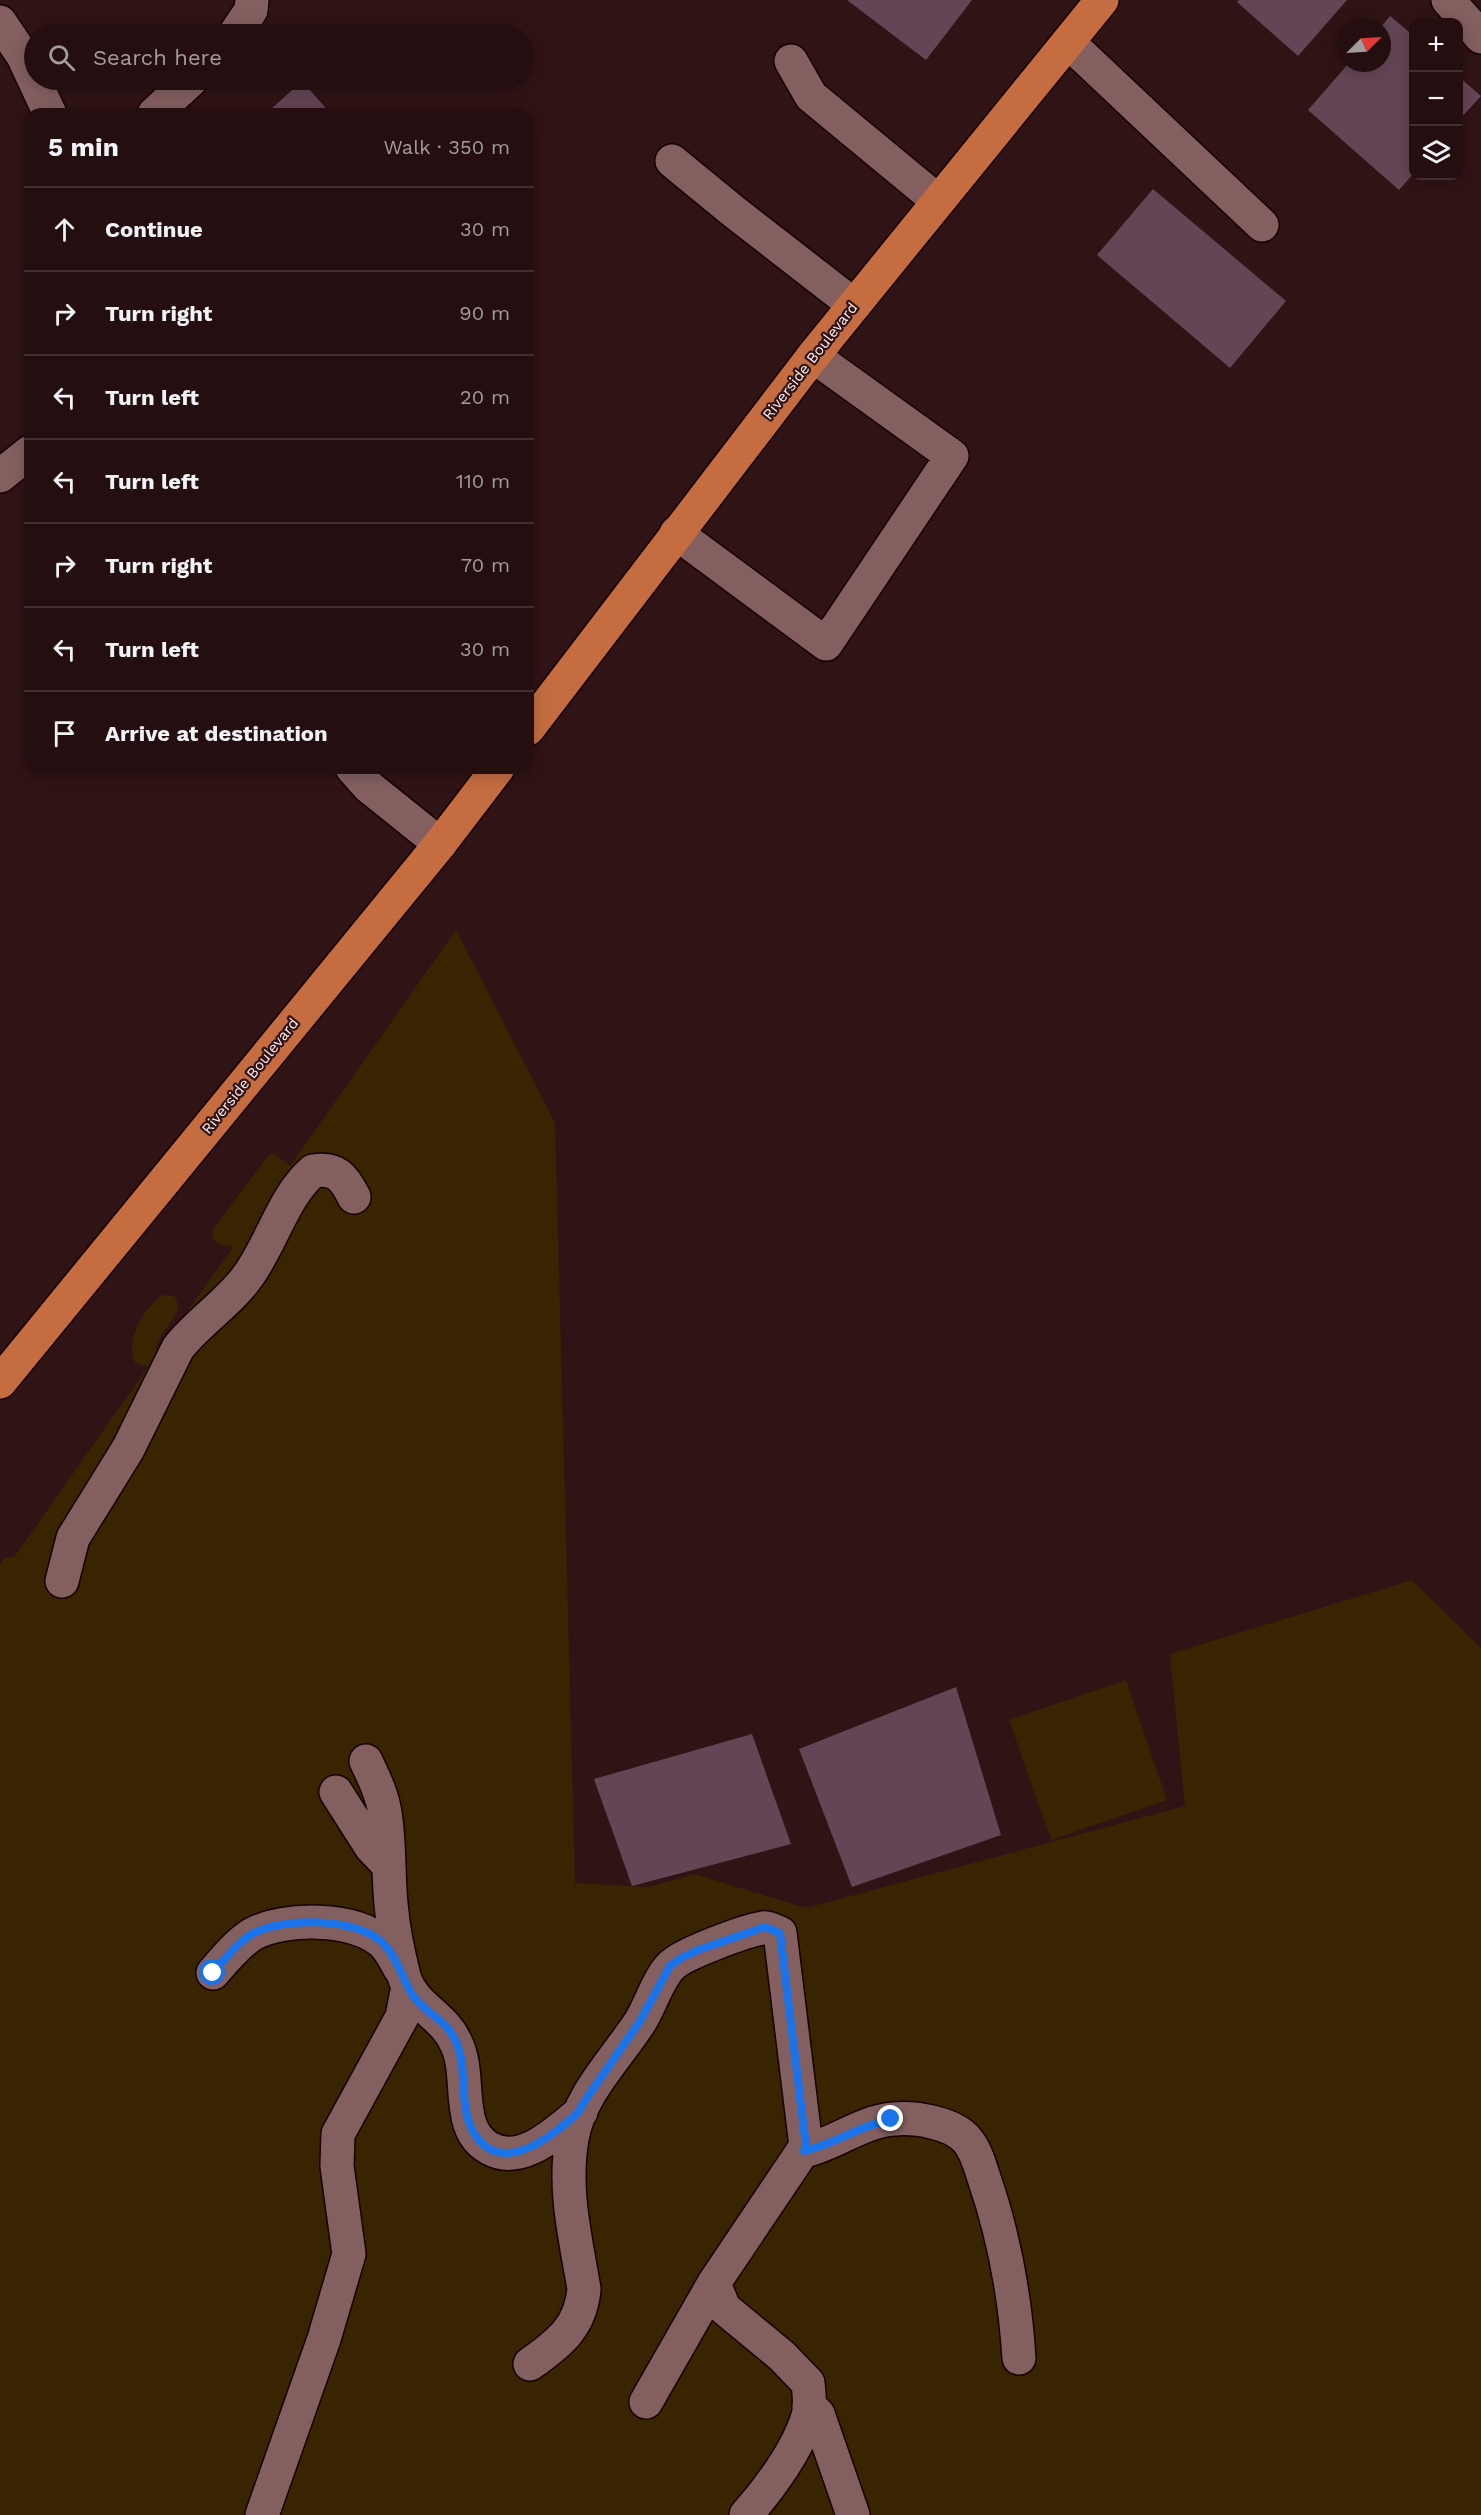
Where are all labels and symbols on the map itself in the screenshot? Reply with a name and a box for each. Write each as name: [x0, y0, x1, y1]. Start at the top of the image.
north arrow: [1337, 18, 1391, 72]
street label: Riverside Boulevard: [759, 299, 861, 423]
street label: Riverside Boulevard: [198, 1015, 302, 1137]
route start: [199, 1959, 225, 1985]
route end: [877, 2105, 903, 2131]

